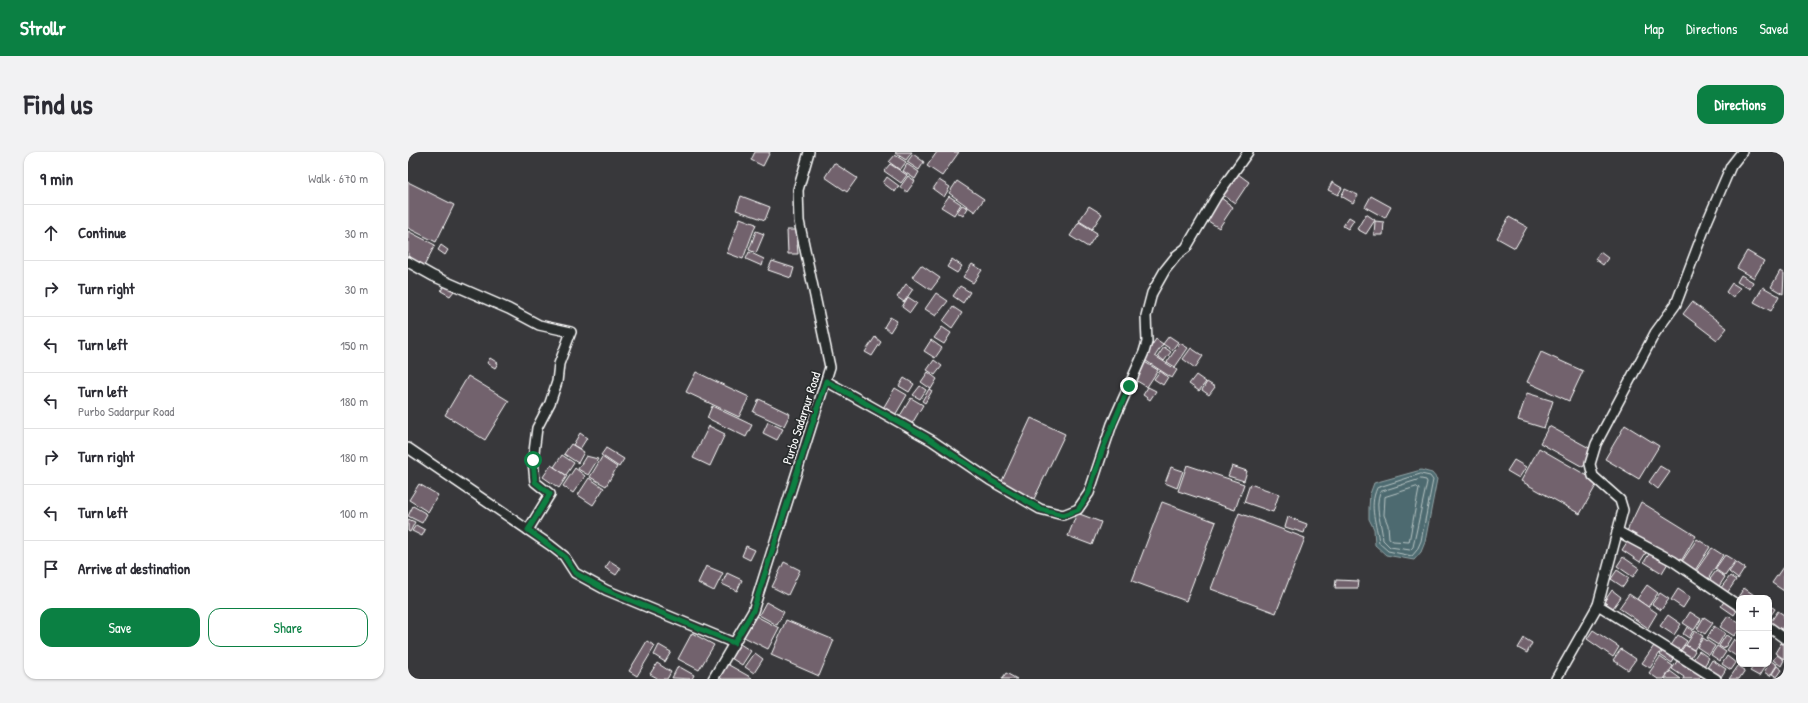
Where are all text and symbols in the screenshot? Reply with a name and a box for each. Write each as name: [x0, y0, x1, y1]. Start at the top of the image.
text: Strollr: [20, 15, 66, 41]
text: Map: [1644, 19, 1664, 38]
text: Directions: [1686, 19, 1737, 38]
text: Saved: [1759, 19, 1788, 38]
text: Find us: [24, 85, 93, 123]
button: Directions: [1697, 85, 1784, 124]
text: 9 min: [40, 167, 73, 190]
text: Walk · 670 m: [308, 169, 368, 187]
icon: ahead: [40, 222, 62, 244]
text: Continue: [78, 222, 126, 243]
text: 30 m: [345, 224, 368, 242]
icon: right: [40, 278, 62, 300]
text: Turn right: [78, 278, 134, 299]
text: 30 m: [345, 280, 368, 298]
icon: left: [40, 334, 62, 356]
text: Turn left: [78, 334, 128, 355]
text: 150 m: [340, 336, 368, 354]
street label: Purbo Sadarpur Road: [778, 369, 824, 467]
route end: [1120, 377, 1138, 395]
text: Turn left: [78, 381, 128, 402]
icon: left: [40, 390, 62, 412]
text: 180 m: [340, 392, 368, 410]
text: Purbo Sadarpur Road: [78, 402, 174, 420]
icon: right: [40, 446, 62, 468]
text: Turn right: [78, 446, 134, 467]
text: 180 m: [340, 448, 368, 466]
route start: [524, 451, 542, 469]
icon: left: [40, 502, 62, 524]
text: Turn left: [78, 502, 128, 523]
text: 100 m: [340, 504, 368, 522]
icon: arrive: [40, 558, 62, 580]
text: Arrive at destination: [78, 558, 190, 579]
map controls: [1736, 595, 1772, 667]
button: +: [1736, 595, 1772, 631]
button: Save: [40, 608, 200, 647]
button: Share: [208, 608, 368, 647]
button: −: [1736, 631, 1772, 667]

